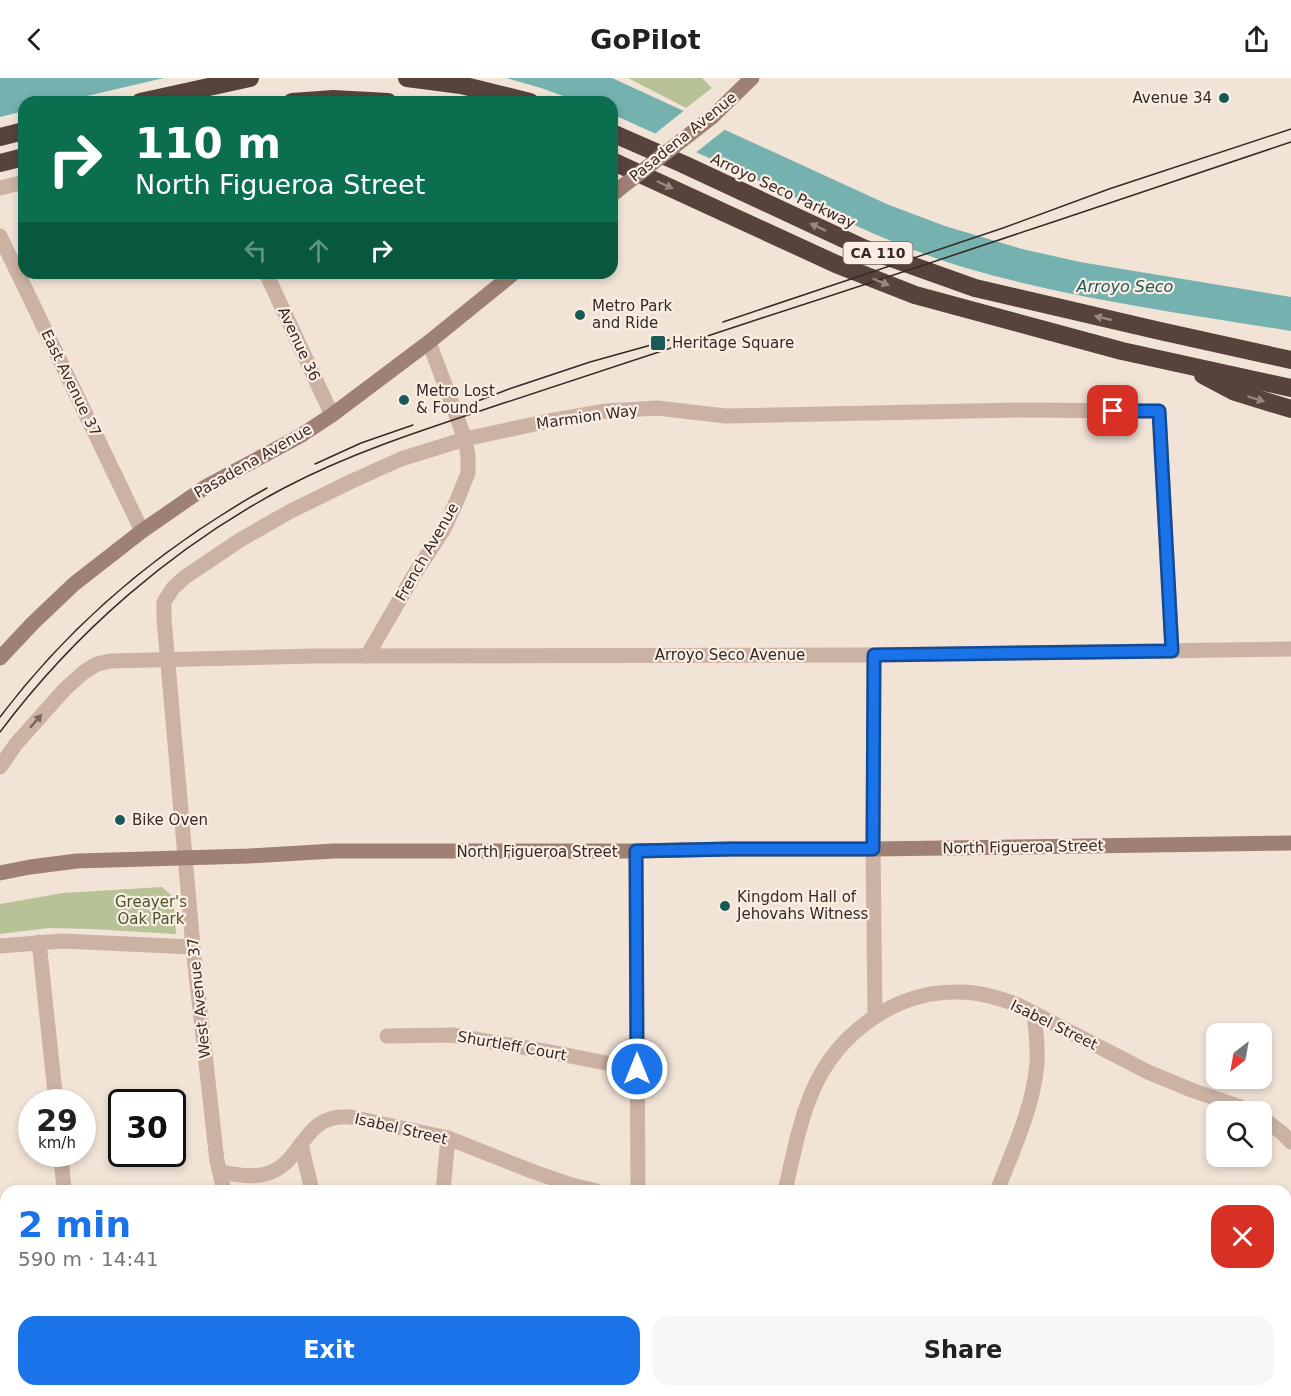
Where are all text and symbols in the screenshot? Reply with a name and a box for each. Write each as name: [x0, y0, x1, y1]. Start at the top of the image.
icon: back: [18, 23, 51, 56]
icon: share: [1240, 23, 1273, 56]
text: GoPilot: [590, 24, 701, 55]
street label: Pasadena Avenue: [626, 88, 740, 186]
place label: Avenue 34: [1132, 89, 1212, 107]
marker: Avenue 34: [1217, 91, 1231, 105]
text: 110 m: [135, 119, 281, 168]
icon: right: [36, 120, 114, 198]
street label: Arroyo Seco Parkway: [708, 150, 858, 233]
text: North Figueroa Street: [135, 169, 425, 200]
one-way arrow: [657, 181, 674, 190]
one-way arrow: [810, 222, 827, 231]
icon: left: [239, 234, 272, 267]
icon: ahead: [302, 234, 335, 267]
icon: right: [365, 234, 398, 267]
road number: CA 110: [844, 242, 912, 264]
one-way arrow: [873, 277, 891, 287]
water label: Arroyo Seco: [1076, 277, 1174, 296]
place label: Metro Park and Ride: [592, 297, 673, 332]
street label: Avenue 36: [274, 304, 324, 384]
marker: Metro Park and Ride: [573, 308, 587, 322]
one-way arrow: [1093, 313, 1112, 322]
street label: East Avenue 37: [37, 327, 105, 439]
marker: Heritage Square: [649, 334, 667, 352]
place label: Heritage Square: [672, 334, 794, 352]
place label: Metro Lost & Found: [416, 382, 495, 417]
pin: [1087, 385, 1138, 436]
marker: Metro Lost & Found: [397, 393, 411, 407]
icon: arrive: [1096, 394, 1129, 427]
one-way arrow: [1247, 395, 1265, 404]
street label: Marmion Way: [535, 401, 639, 433]
street label: Pasadena Avenue: [191, 420, 315, 502]
street label: French Avenue: [392, 500, 462, 604]
street label: Arroyo Seco Avenue: [655, 646, 805, 664]
one-way arrow: [29, 714, 42, 729]
place label: Bike Oven: [132, 811, 208, 829]
marker: Bike Oven: [113, 813, 127, 827]
street label: North Figueroa Street: [942, 837, 1104, 857]
street label: North Figueroa Street: [456, 843, 618, 861]
place label: Kingdom Hall of Jehovahs Witness: [736, 888, 869, 923]
park label: Greayer's Oak Park: [115, 893, 187, 928]
marker: Kingdom Hall of Jehovahs Witness: [718, 899, 732, 913]
street label: West Avenue 37: [184, 937, 214, 1059]
street label: Isabel Street: [1007, 996, 1101, 1054]
north arrow: [1206, 1023, 1272, 1089]
map controls: [1206, 1023, 1272, 1167]
street label: Shurtleff Court: [456, 1028, 568, 1064]
position arrow: [605, 1037, 669, 1101]
speed limit sign: 30: [108, 1089, 186, 1167]
button: search: [1206, 1101, 1272, 1167]
text: 29: [36, 1103, 78, 1138]
street label: Isabel Street: [353, 1110, 449, 1148]
text: km/h: [38, 1134, 76, 1152]
text: 2 min: [18, 1204, 131, 1245]
button: close: [1211, 1205, 1274, 1268]
text: 590 m · 14:41: [18, 1247, 159, 1271]
button: Exit: [18, 1316, 640, 1385]
button: Share: [652, 1316, 1274, 1385]

